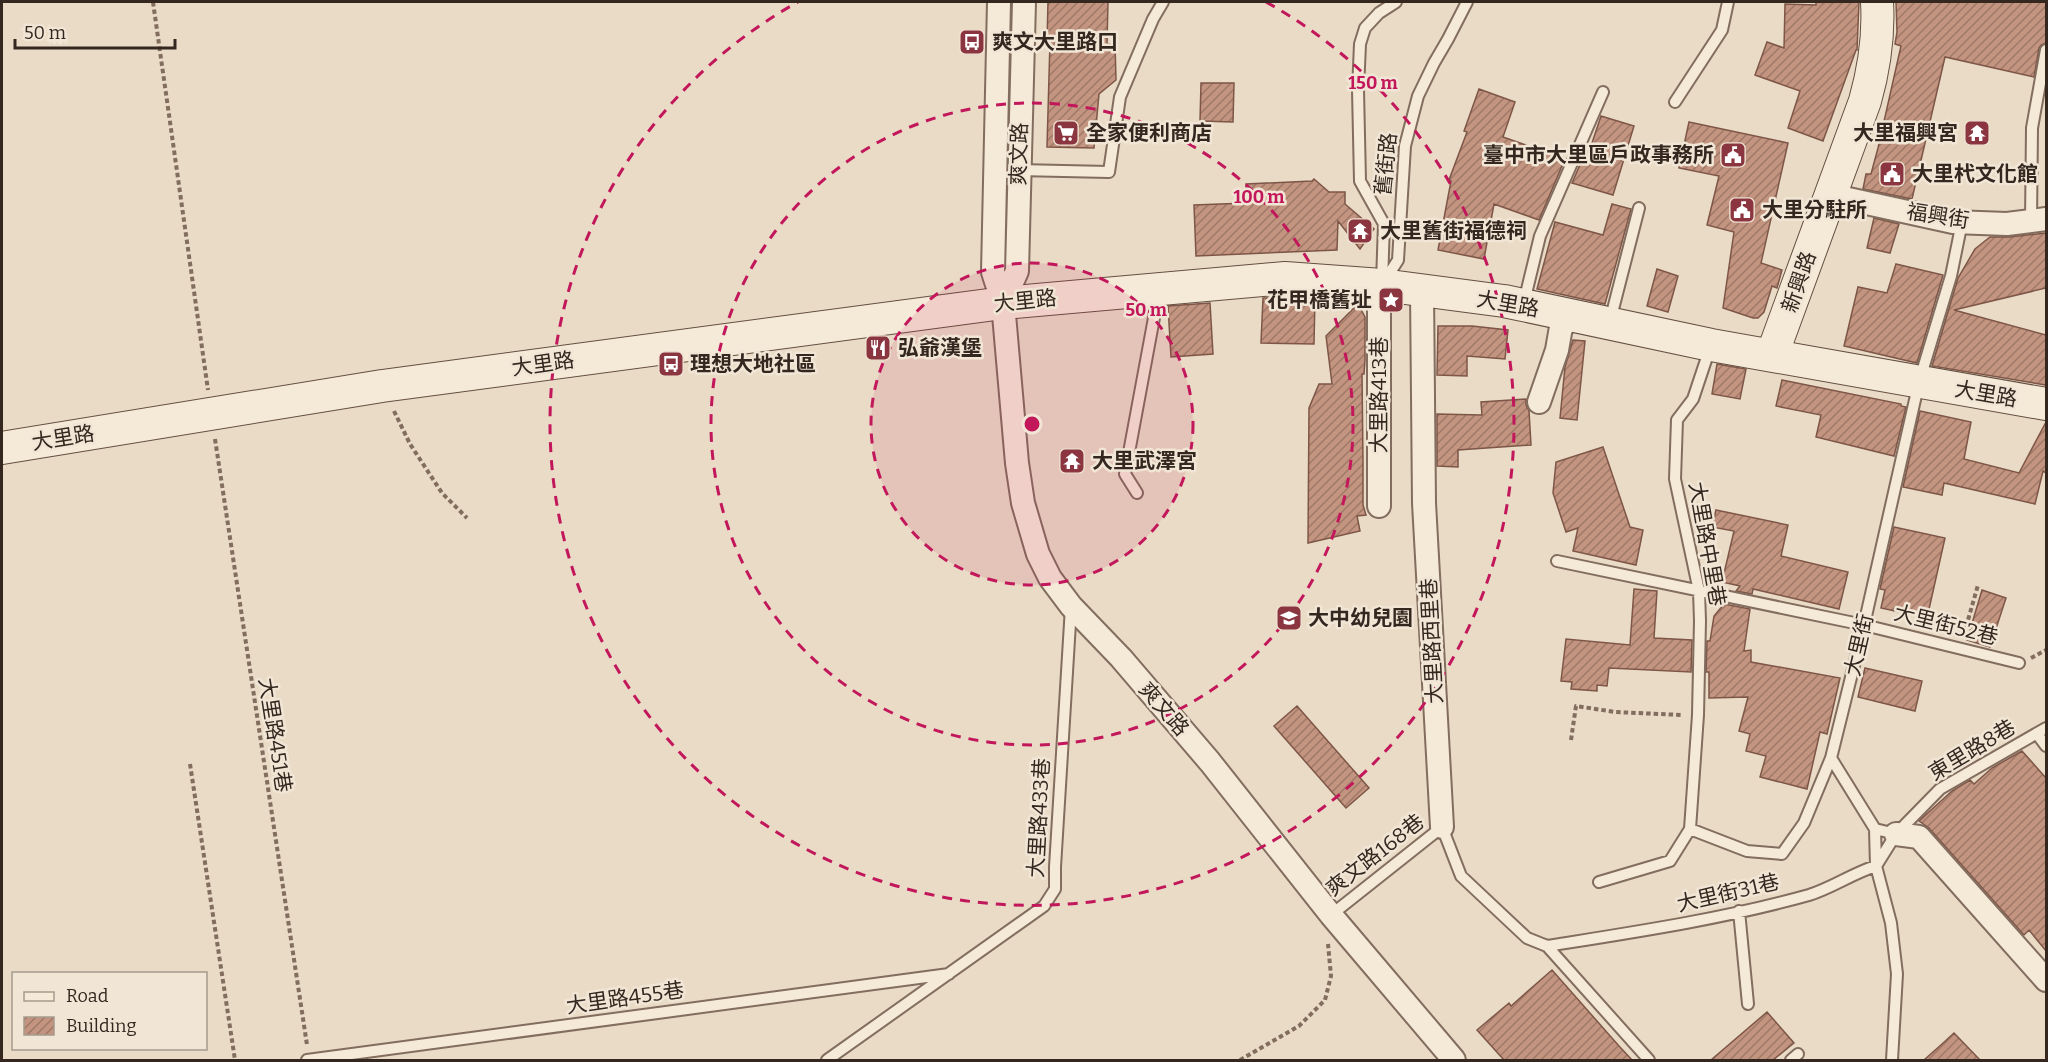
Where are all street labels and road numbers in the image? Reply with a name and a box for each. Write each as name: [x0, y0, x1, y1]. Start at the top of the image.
street label: 爽文路: [1005, 122, 1033, 186]
street label: 舊街路: [1370, 131, 1402, 197]
street label: 福興街: [1905, 198, 1971, 234]
street label: 新興路: [1776, 248, 1822, 316]
street label: 大里路: [992, 285, 1058, 317]
street label: 大里路: [1475, 286, 1541, 322]
street label: 大里路413巷: [1366, 337, 1392, 453]
street label: 大里路: [510, 347, 576, 381]
street label: 大里路: [1953, 376, 2019, 412]
street label: 大里路: [30, 420, 96, 456]
street label: 大里路中里巷: [1683, 480, 1731, 608]
street label: 大里路西里巷: [1416, 577, 1448, 705]
street label: 大里街52巷: [1891, 600, 2001, 650]
street label: 大里街: [1839, 611, 1879, 679]
street label: 大里路451巷: [253, 676, 297, 794]
street label: 爽文路: [1134, 677, 1194, 741]
street label: 東里路8巷: [1924, 714, 2020, 786]
street label: 大里路433巷: [1023, 757, 1055, 879]
street label: 爽文路168巷: [1321, 809, 1429, 901]
street label: 大里街31巷: [1674, 869, 1782, 917]
street label: 大里路455巷: [564, 977, 686, 1019]

